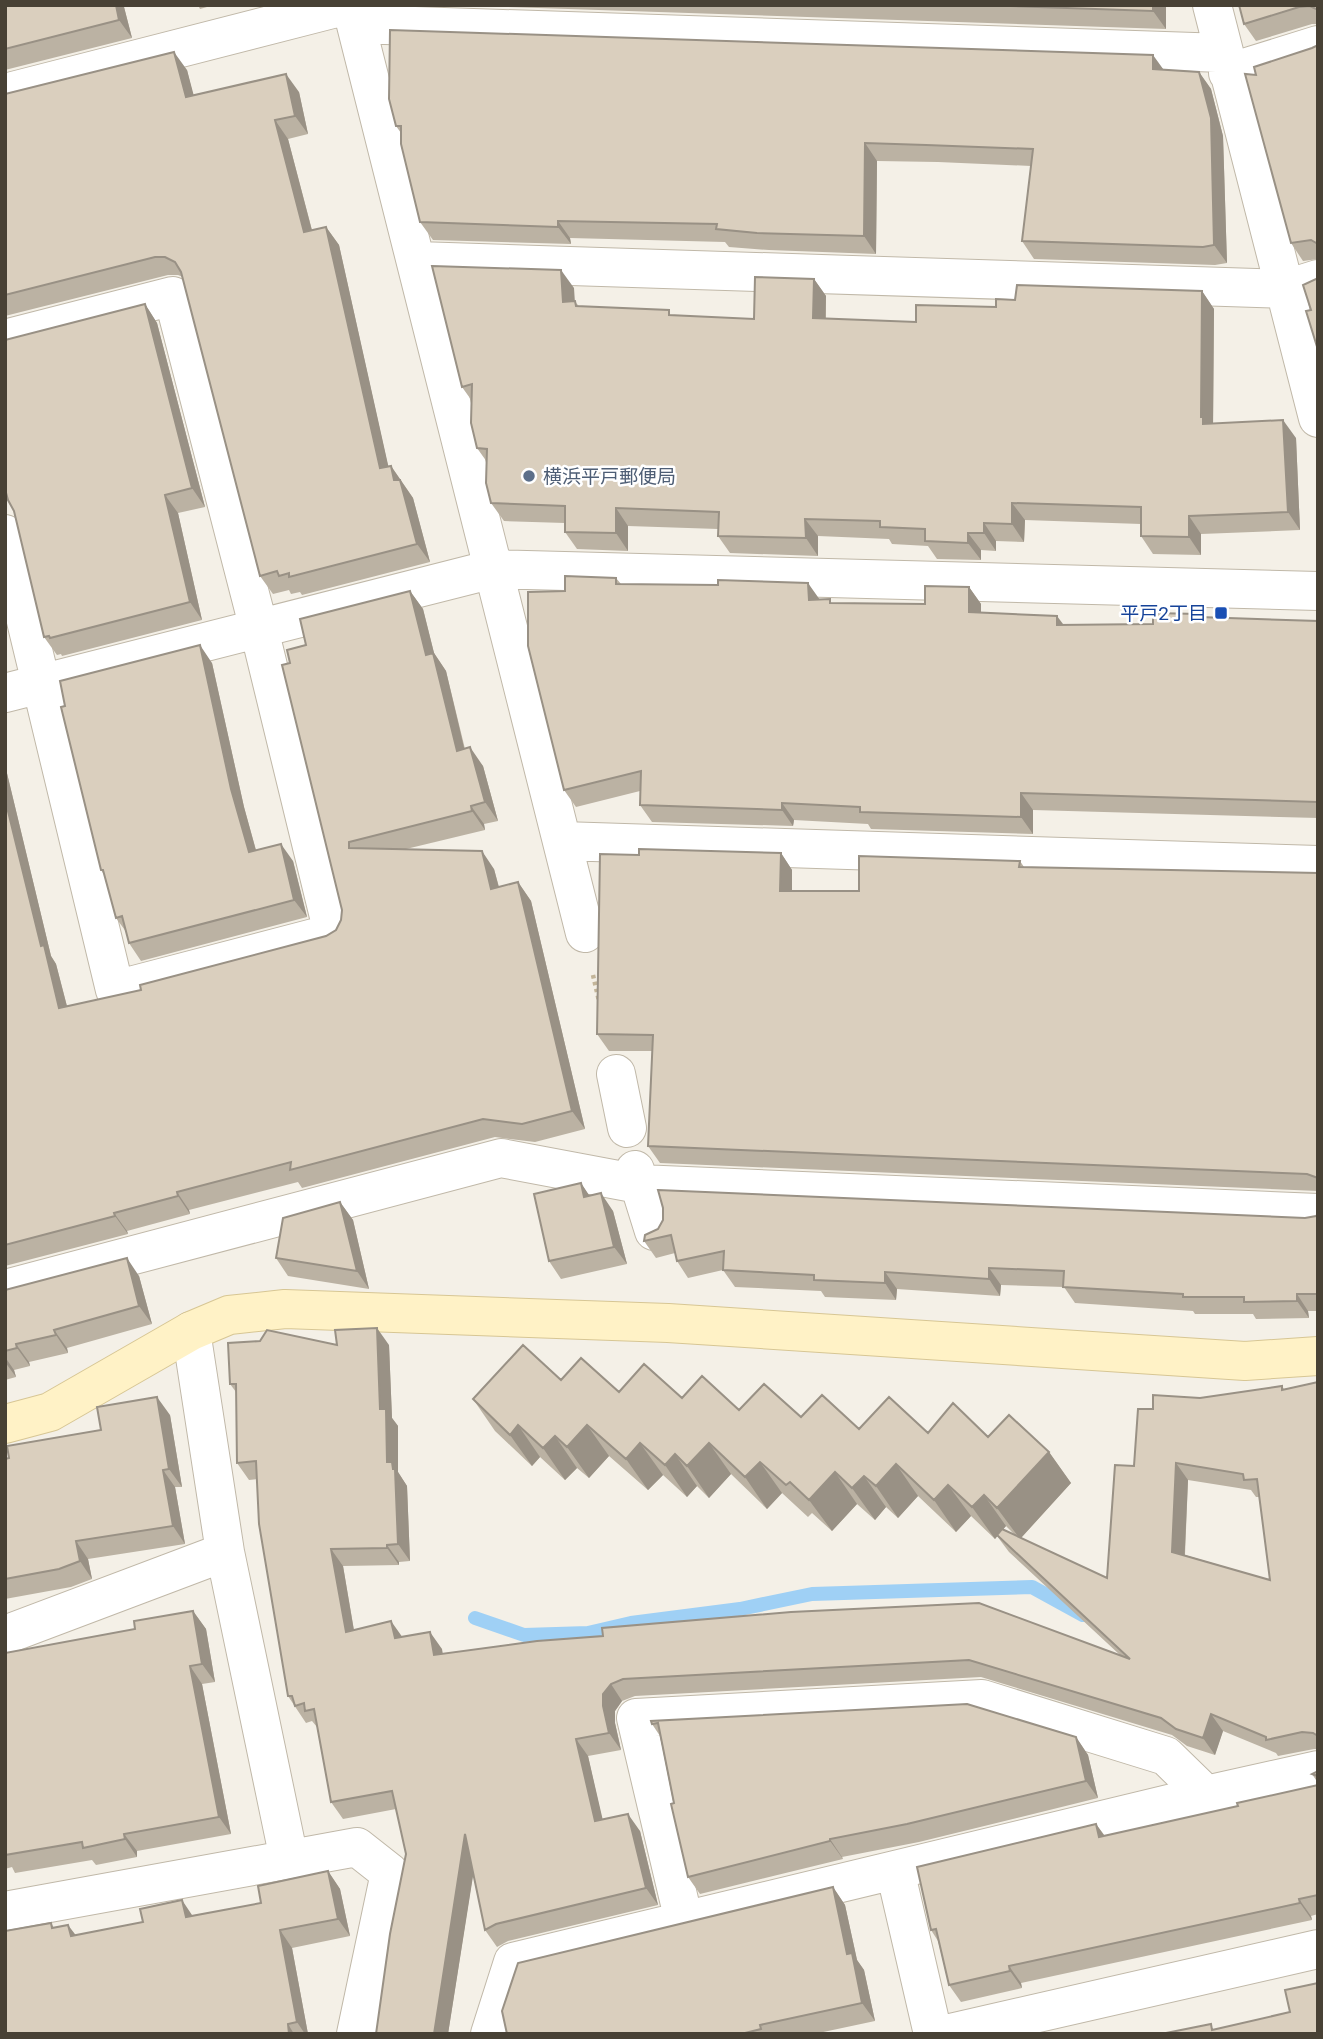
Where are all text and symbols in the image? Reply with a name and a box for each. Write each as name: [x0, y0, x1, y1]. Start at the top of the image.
place label: 横浜平戸郵便局: [543, 465, 676, 488]
marker: 横浜平戸郵便局: [521, 468, 537, 484]
place label: 平戸2丁目: [1120, 602, 1207, 625]
marker: 平戸2丁目: [1213, 605, 1229, 621]

